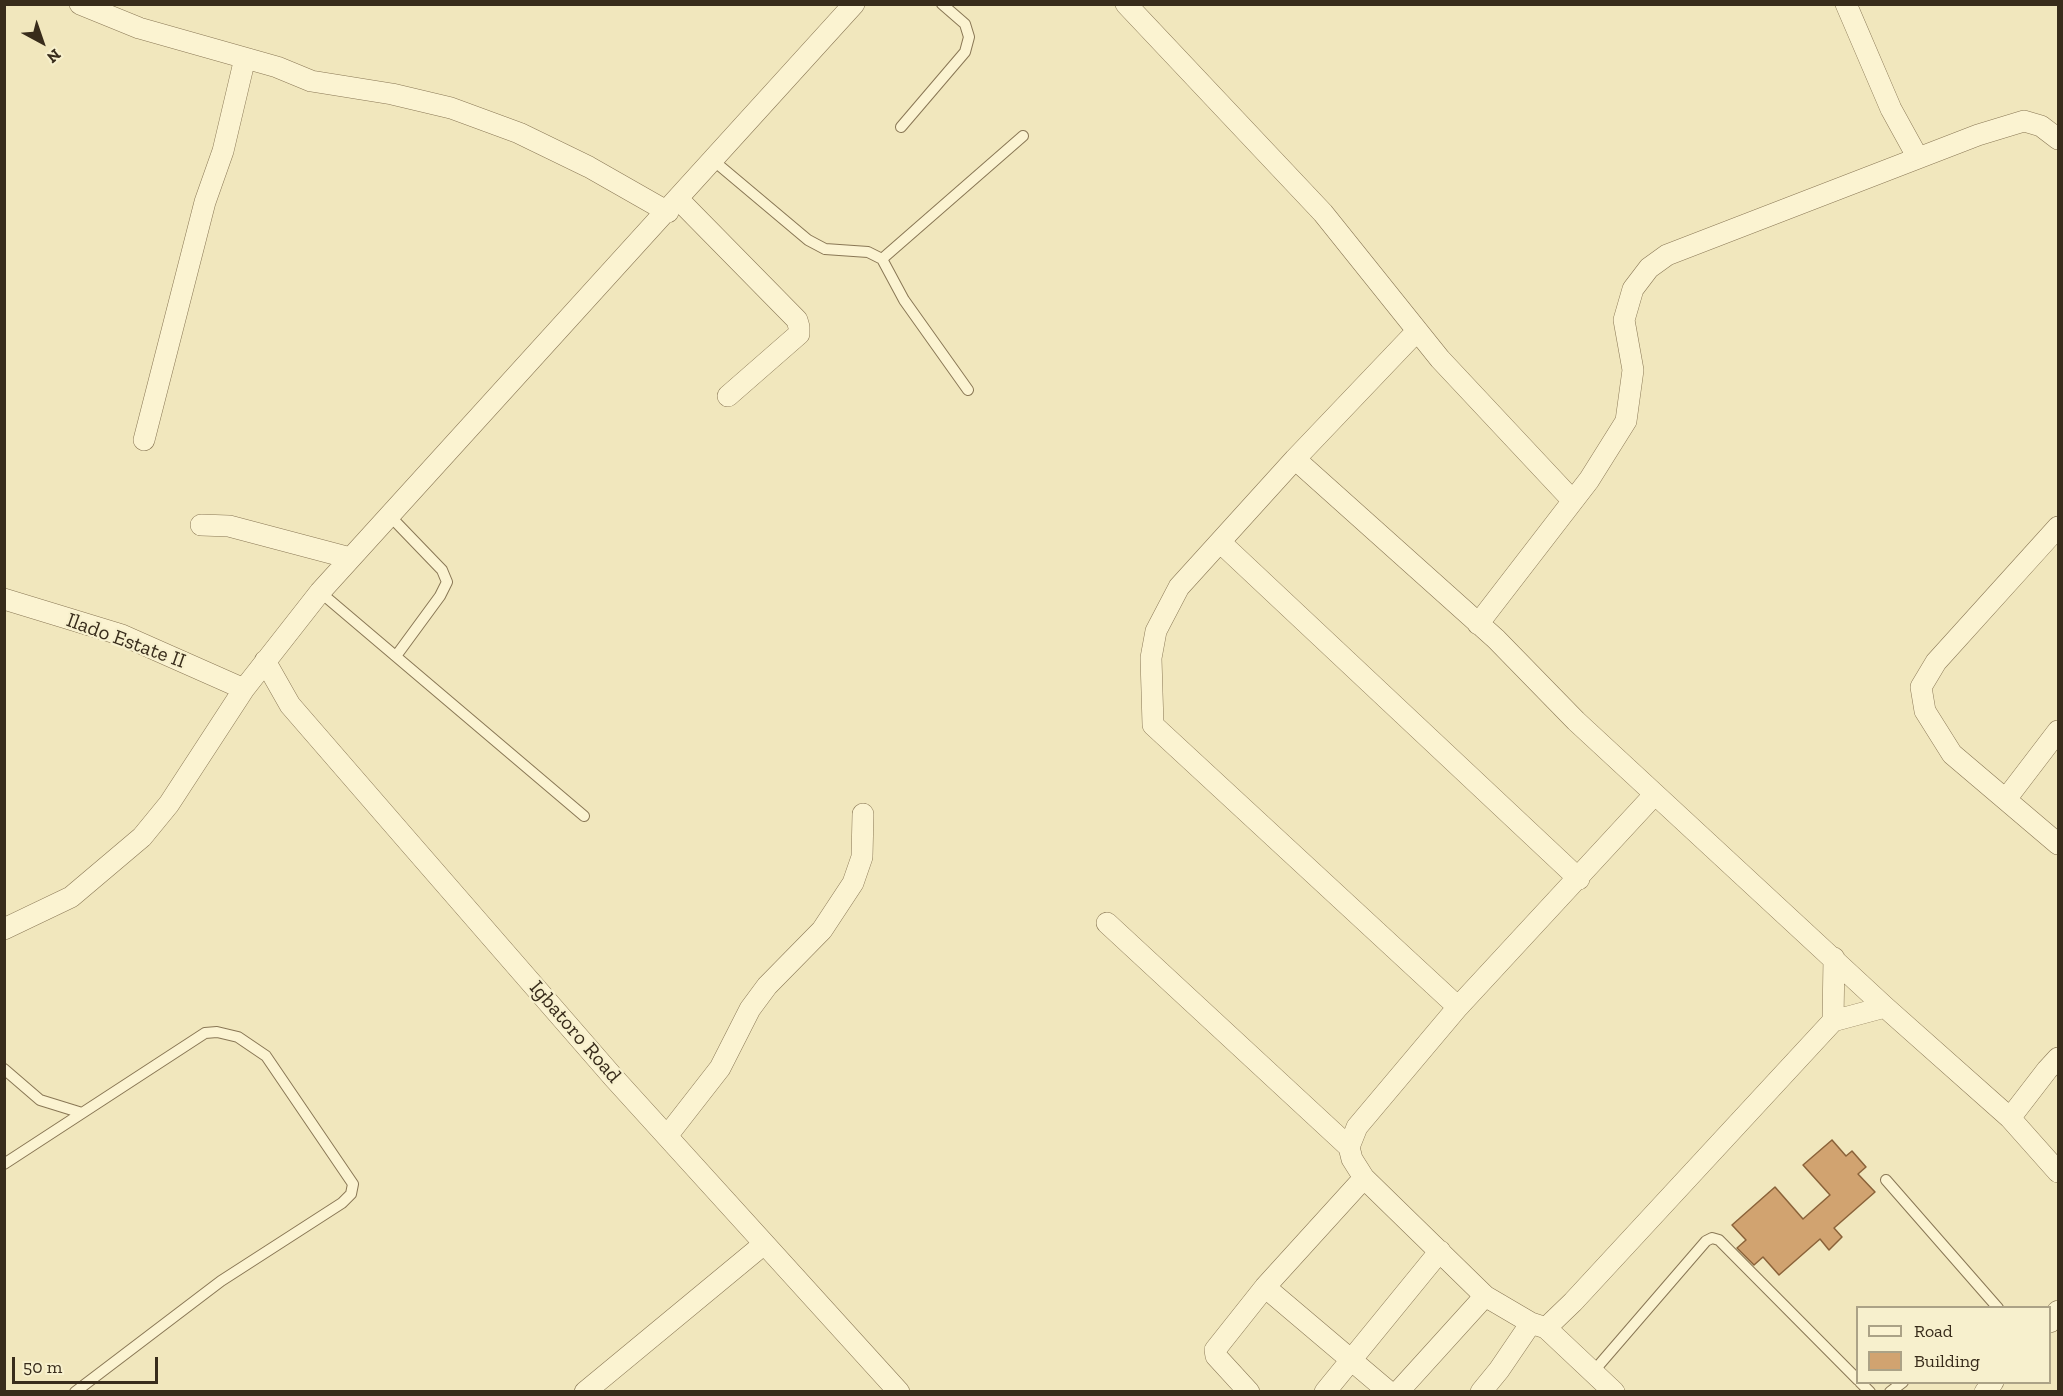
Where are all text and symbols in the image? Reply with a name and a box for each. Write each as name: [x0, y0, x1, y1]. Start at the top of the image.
north arrow: [12, 12, 72, 72]
text: N: [43, 45, 65, 67]
street label: Ilado Estate II: [63, 608, 189, 674]
street label: Igbatoro Road: [524, 976, 626, 1088]
legend: [1856, 1306, 2051, 1384]
text: Road: [1914, 1320, 1953, 1342]
scale bar: [15, 1345, 160, 1383]
text: Building: [1914, 1350, 1980, 1372]
text: 50 m: [23, 1356, 62, 1378]

